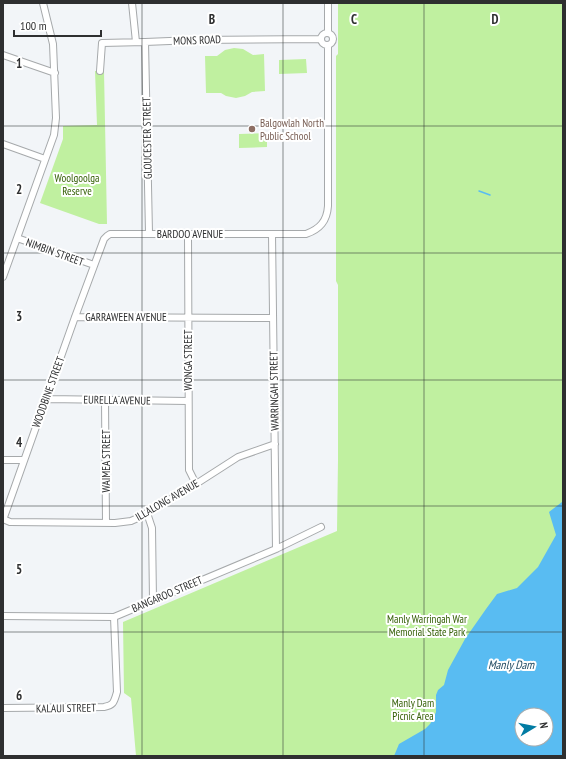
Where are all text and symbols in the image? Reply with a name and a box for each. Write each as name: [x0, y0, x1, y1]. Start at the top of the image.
text: B: [209, 11, 215, 28]
text: C: [351, 11, 357, 28]
text: D: [492, 11, 499, 28]
scale bar: [14, 12, 101, 38]
text: 100 m: [20, 18, 47, 33]
street label: MONS ROAD: [173, 32, 221, 48]
text: 1: [16, 55, 22, 72]
street label: GLOUCESTER STREET: [139, 97, 155, 179]
place label: Balgowlah North Public School: [260, 116, 324, 143]
marker: Balgowlah North Public School: [247, 124, 257, 134]
park label: Woolgoolga Reserve: [54, 171, 100, 198]
text: 2: [16, 181, 22, 198]
street label: BARDOO AVENUE: [157, 227, 224, 241]
street label: NIMBIN STREET: [24, 235, 86, 269]
text: 3: [16, 308, 22, 325]
street label: GARRAWEEN AVENUE: [85, 310, 167, 324]
street label: WONGA STREET: [181, 329, 195, 391]
street label: WARRINGAH STREET: [266, 351, 282, 431]
street label: WOODBINE STREET: [29, 354, 67, 430]
street label: EURELLA AVENUE: [83, 392, 151, 408]
street label: WAIMEA STREET: [99, 429, 113, 493]
text: 4: [16, 434, 23, 451]
street label: ILLALONG AVENUE: [133, 476, 202, 524]
text: 5: [16, 561, 22, 578]
street label: BANGAROO STREET: [129, 573, 205, 615]
park label: Manly Warringah War Memorial State Park: [387, 612, 467, 639]
water label: Manly Dam: [488, 657, 535, 672]
text: 6: [16, 687, 22, 704]
park label: Manly Dam Picnic Area: [392, 696, 434, 723]
street label: KALAUI STREET: [36, 700, 96, 716]
north arrow: [514, 707, 554, 747]
text: N: [536, 721, 551, 729]

